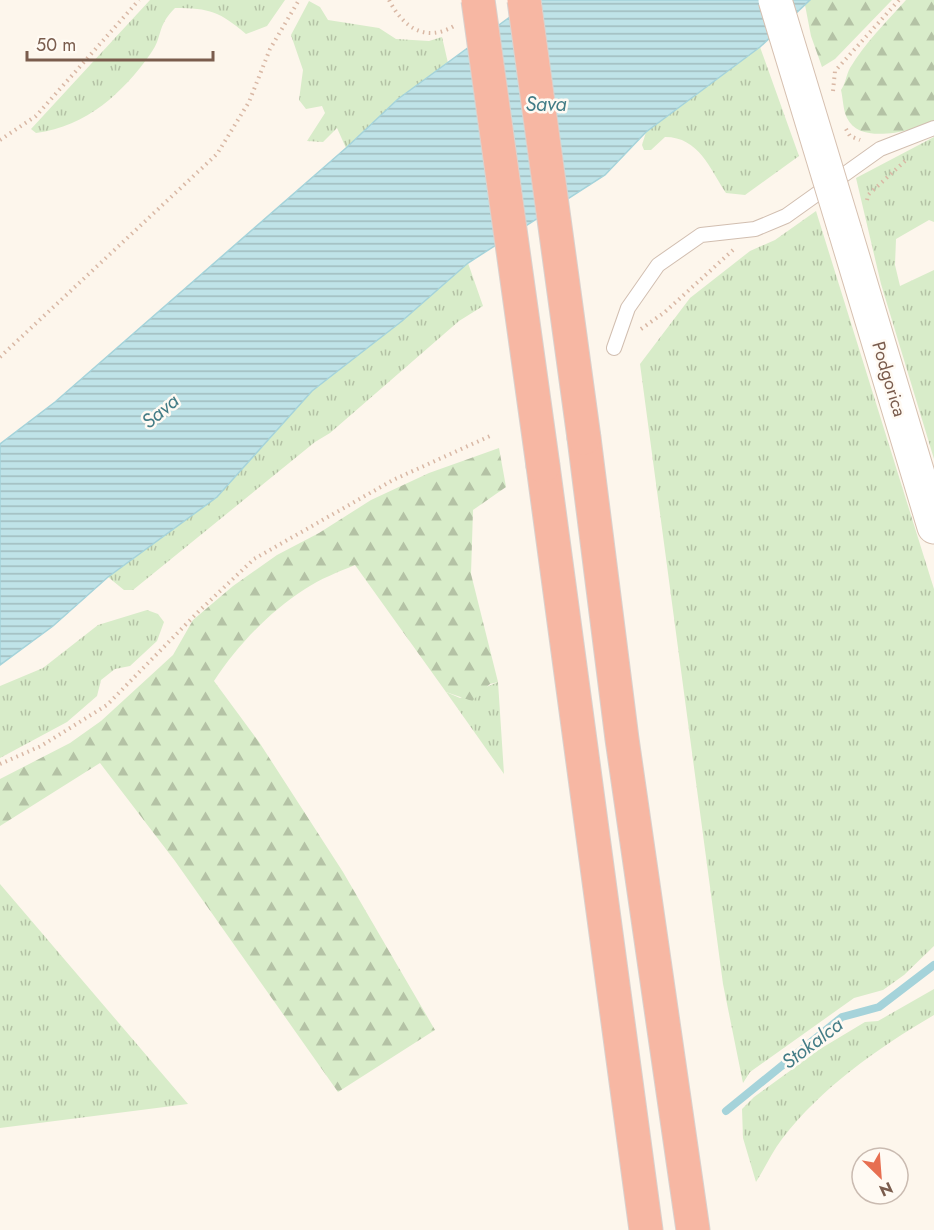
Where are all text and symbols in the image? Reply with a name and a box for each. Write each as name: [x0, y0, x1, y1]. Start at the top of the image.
scale bar: [27, 24, 213, 62]
text: 50 m: [36, 32, 76, 58]
water label: Sava: [525, 90, 567, 119]
street label: Podgorica: [865, 338, 913, 420]
water label: Sava: [135, 387, 185, 436]
water label: Stokalca: [775, 1011, 849, 1076]
north arrow: [850, 1146, 910, 1206]
text: N: [876, 1176, 897, 1202]

